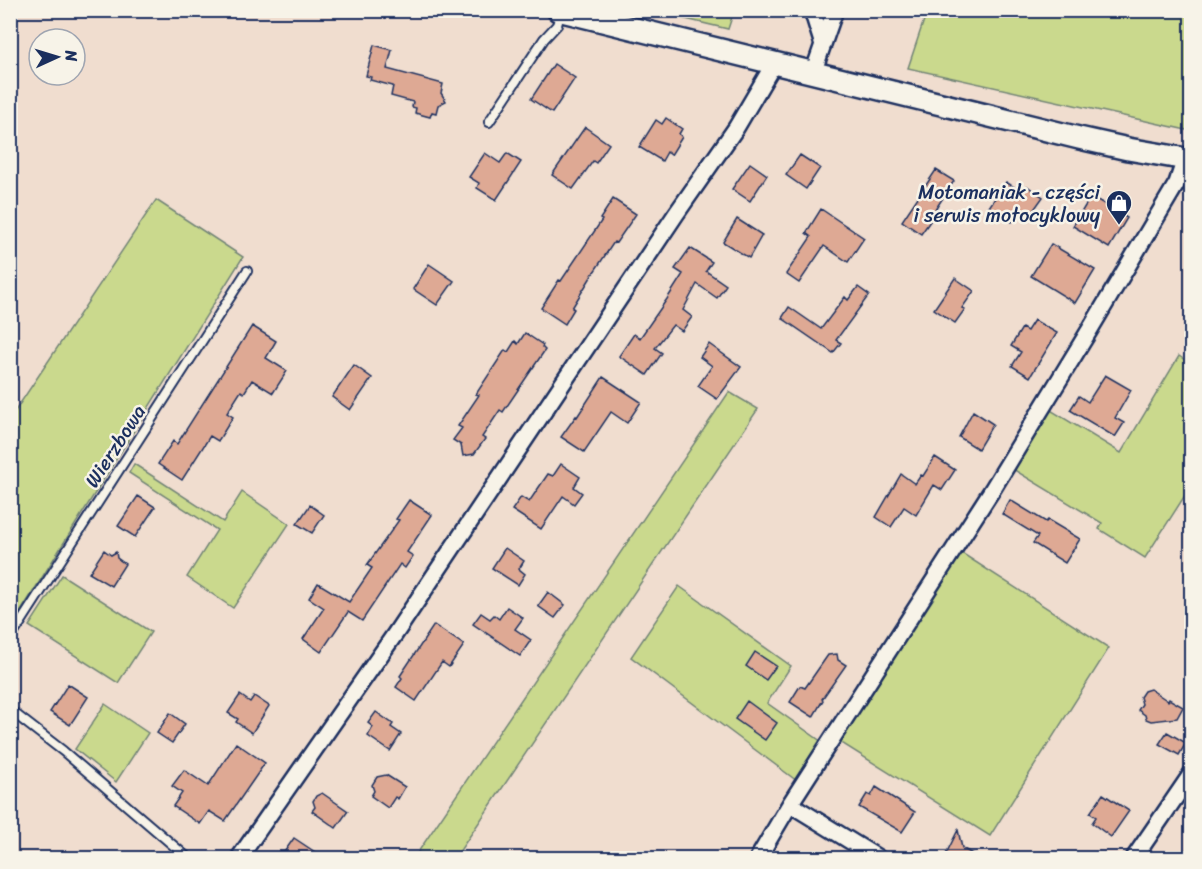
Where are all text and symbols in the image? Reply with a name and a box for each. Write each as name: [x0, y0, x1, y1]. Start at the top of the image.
north arrow: [27, 27, 87, 87]
text: N: [57, 48, 86, 63]
place label: Motomaniak - części i serwis motocyklowy: [913, 175, 1101, 233]
shop icon: Motomaniak - części i serwis motocyklowy: [1104, 188, 1134, 226]
street label: Wierzbowa: [75, 398, 156, 495]

